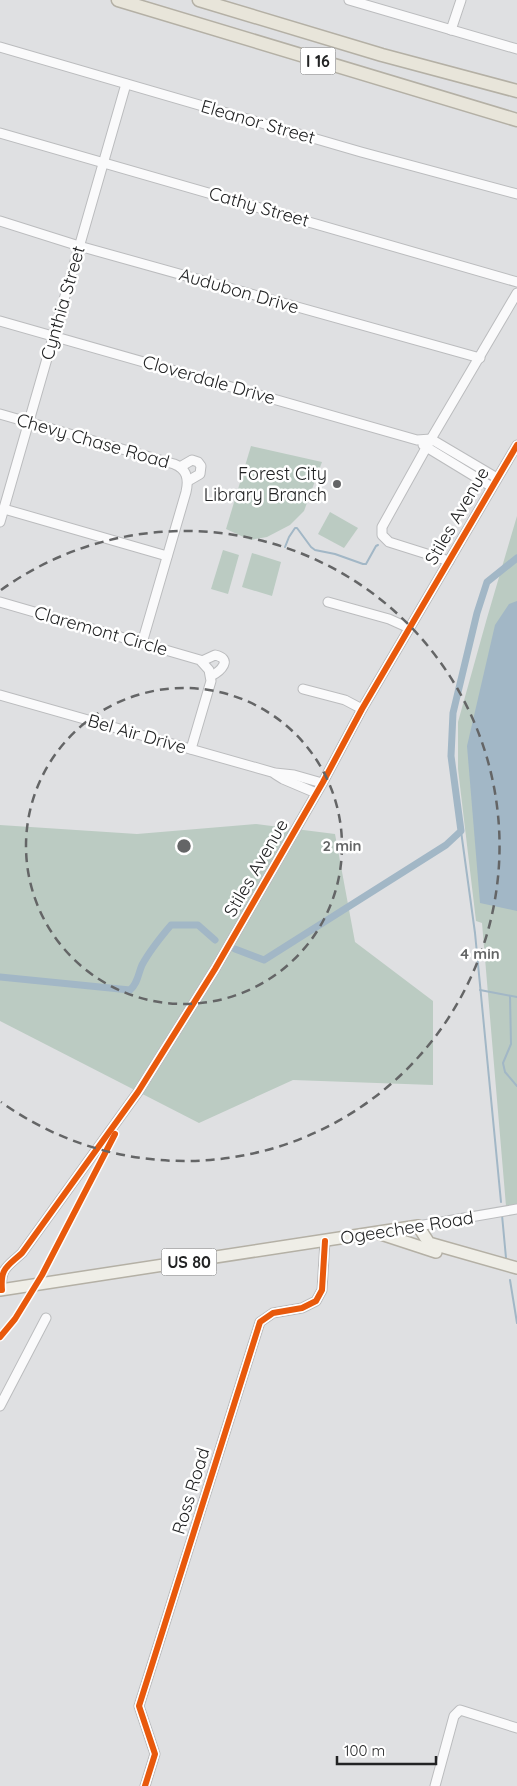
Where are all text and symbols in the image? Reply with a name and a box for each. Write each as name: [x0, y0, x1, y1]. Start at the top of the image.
road number: I 16: [300, 48, 336, 74]
street label: Eleanor Street: [198, 94, 318, 149]
street label: Cathy Street: [206, 181, 312, 232]
street label: Cynthia Street: [35, 243, 90, 363]
street label: Audubon Drive: [177, 262, 302, 319]
street label: Cloverdale Drive: [140, 350, 278, 409]
street label: Chevy Chase Road: [14, 408, 172, 473]
place label: Forest City Library Branch: [204, 462, 327, 506]
street label: Stiles Avenue: [419, 463, 494, 569]
marker: Forest City Library Branch: [331, 478, 343, 490]
street label: Claremont Circle: [32, 600, 171, 661]
street label: Bel Air Drive: [85, 708, 189, 759]
street label: Stiles Avenue: [218, 815, 293, 921]
text: 2 min: [322, 836, 362, 855]
centre of rings: [175, 837, 193, 855]
text: 4 min: [460, 944, 500, 963]
street label: Ogeechee Road: [339, 1206, 475, 1249]
road number: US 80: [162, 1248, 216, 1276]
street label: Ross Road: [166, 1445, 215, 1537]
scale bar: [337, 1734, 436, 1766]
text: 100 m: [344, 1741, 385, 1760]

